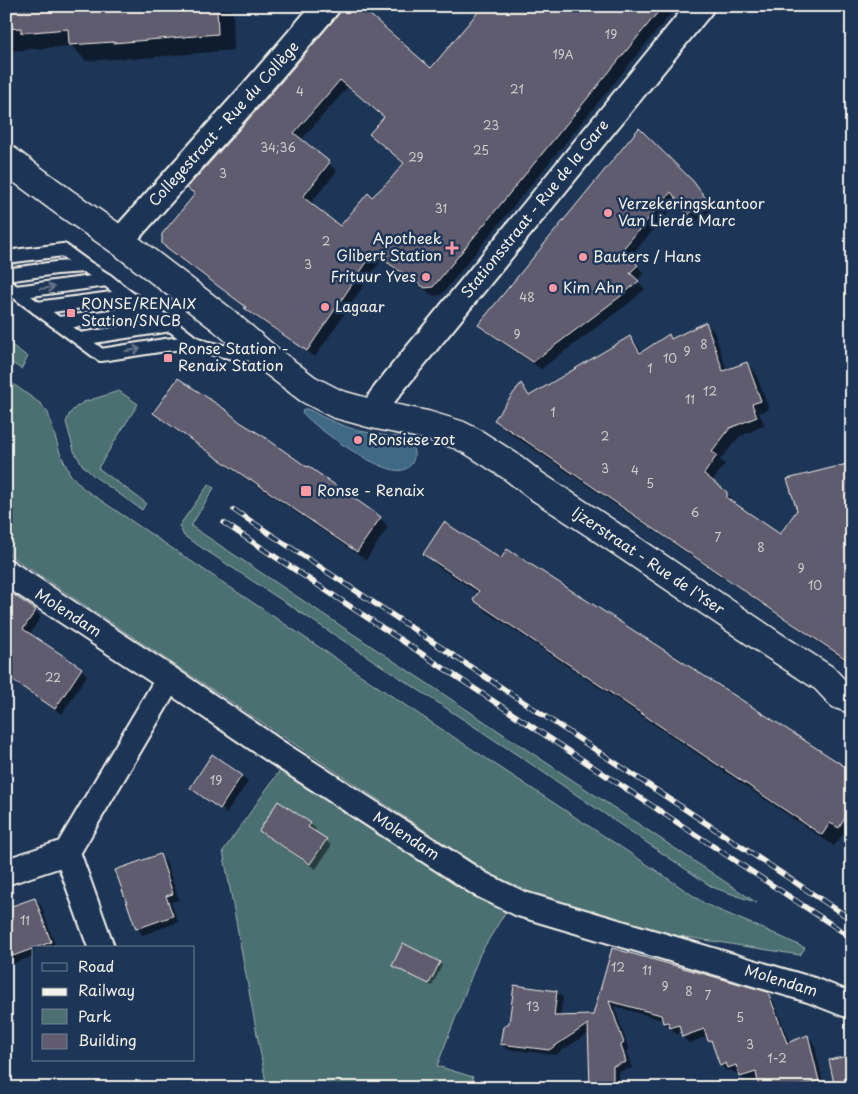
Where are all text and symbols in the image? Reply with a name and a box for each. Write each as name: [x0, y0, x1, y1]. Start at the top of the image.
house number: 19: [605, 25, 617, 43]
street label: Collegestraat - Rue du Collège: [142, 35, 304, 211]
house number: 19A: [552, 45, 574, 63]
house number: 21: [510, 80, 524, 98]
house number: 4: [296, 82, 304, 100]
street label: Stationsstraat - Rue de la Gare: [454, 114, 613, 302]
house number: 23: [483, 116, 499, 134]
house number: 34;36: [260, 138, 296, 156]
house number: 25: [473, 141, 489, 159]
house number: 29: [408, 148, 424, 166]
house number: 3: [219, 164, 227, 182]
place label: Verzekeringskantoor Van Lierde Marc: [618, 191, 765, 231]
house number: 31: [435, 199, 447, 217]
marker: Verzekeringskantoor Van Lierde Marc: [602, 207, 614, 219]
place label: Apotheek Glibert Station: [336, 226, 442, 266]
house number: 2: [322, 232, 330, 250]
marker: Apotheek Glibert Station: [446, 242, 458, 254]
place label: Bauters / Hans: [593, 244, 701, 267]
marker: Bauters / Hans: [577, 251, 589, 263]
house number: 3: [304, 255, 312, 273]
place label: Frituur Yves: [331, 264, 416, 287]
marker: Frituur Yves: [420, 271, 432, 283]
place label: Kim Ahn: [563, 275, 624, 298]
marker: Kim Ahn: [547, 282, 559, 294]
one-way arrow: [39, 283, 55, 293]
house number: 48: [519, 288, 535, 306]
place label: RONSE/RENAIX Station/SNCB: [81, 291, 197, 331]
place label: Lagaar: [335, 294, 385, 317]
marker: Lagaar: [319, 301, 331, 313]
marker: RONSE/RENAIX Station/SNCB: [65, 307, 77, 319]
house number: 9: [513, 325, 521, 343]
house number: 8: [700, 335, 708, 353]
place label: Ronse Station - Renaix Station: [178, 336, 289, 376]
house number: 9: [683, 342, 691, 360]
one-way arrow: [124, 345, 140, 355]
house number: 10: [663, 349, 677, 367]
marker: Ronse Station - Renaix Station: [162, 352, 174, 364]
house number: 1: [647, 359, 653, 377]
house number: 12: [703, 382, 717, 400]
house number: 11: [685, 390, 695, 408]
house number: 1: [550, 403, 556, 421]
place label: Ronsiese zot: [368, 427, 455, 450]
house number: 2: [601, 427, 609, 445]
marker: Ronsiese zot: [352, 434, 364, 446]
house number: 3: [601, 459, 609, 477]
house number: 4: [631, 461, 639, 479]
house number: 5: [646, 474, 654, 492]
place label: Ronse - Renaix: [317, 478, 424, 501]
marker: Ronse - Renaix: [299, 484, 313, 498]
street label: Ijzerstraat - Rue de l'Yser: [568, 500, 730, 620]
house number: 6: [691, 503, 699, 521]
house number: 7: [715, 528, 722, 546]
house number: 8: [757, 538, 765, 556]
house number: 9: [797, 559, 805, 577]
house number: 10: [808, 576, 822, 594]
street label: Molendam: [31, 582, 107, 642]
house number: 22: [45, 668, 61, 686]
house number: 19: [210, 771, 222, 789]
street label: Molendam: [369, 805, 445, 865]
house number: 11: [20, 911, 30, 929]
legend: [32, 946, 195, 1062]
text: Road: [78, 954, 114, 977]
house number: 12: [611, 958, 625, 976]
street label: Molendam: [742, 958, 821, 1002]
house number: 11: [642, 961, 652, 979]
house number: 9: [661, 977, 669, 995]
text: Railway: [78, 978, 135, 1001]
house number: 8: [685, 982, 693, 1000]
house number: 7: [705, 986, 712, 1004]
house number: 13: [526, 997, 540, 1015]
text: Park: [78, 1004, 112, 1027]
house number: 5: [736, 1008, 744, 1026]
text: Building: [78, 1028, 137, 1051]
house number: 3: [746, 1035, 754, 1053]
house number: 1-2: [767, 1049, 787, 1067]

